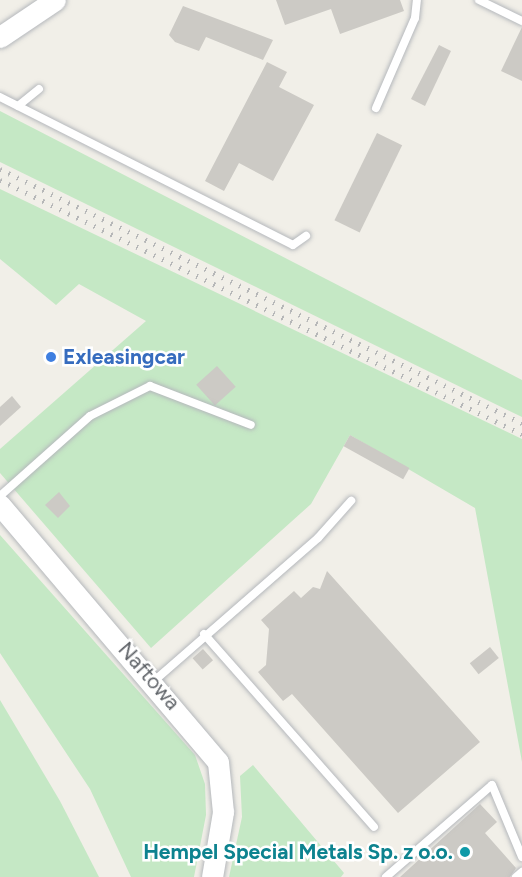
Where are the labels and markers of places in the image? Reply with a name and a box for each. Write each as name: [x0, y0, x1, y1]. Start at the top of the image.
place label: Exleasingcar: [63, 344, 185, 370]
marker: Exleasingcar: [44, 350, 58, 364]
place label: Hempel Special Metals Sp. z o.o.: [143, 839, 453, 865]
marker: Hempel Special Metals Sp. z o.o.: [458, 845, 472, 859]

